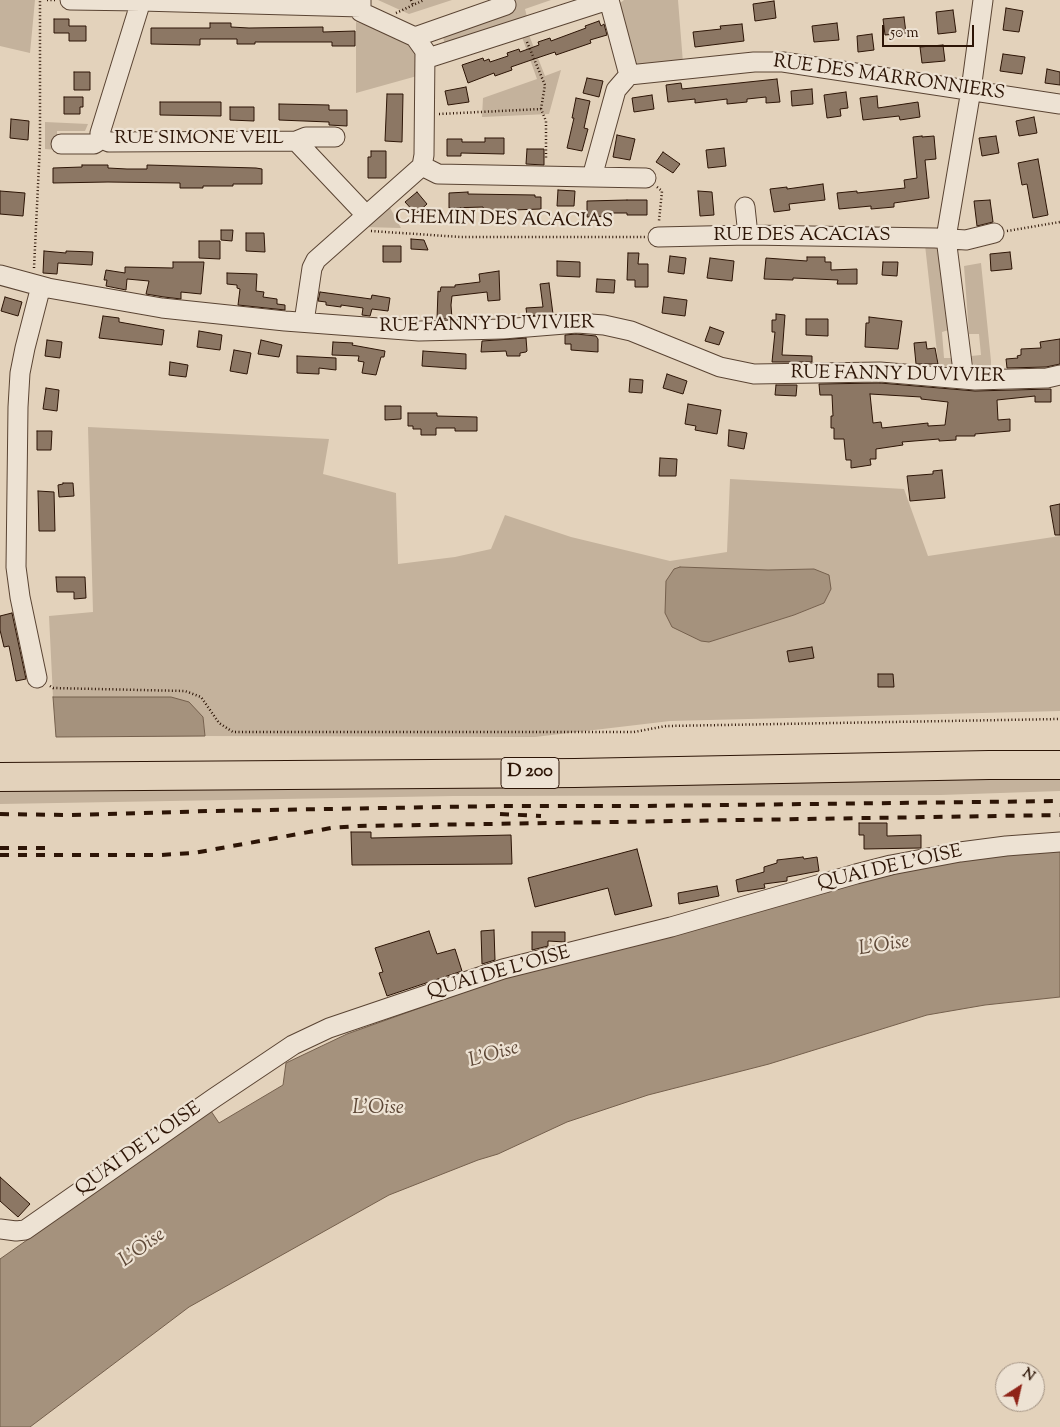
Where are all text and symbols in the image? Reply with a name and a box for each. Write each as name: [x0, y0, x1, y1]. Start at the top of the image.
scale bar: [885, 15, 978, 47]
text: 50 m: [890, 23, 919, 44]
street label: RUE DES MARRONNIERS: [772, 51, 1006, 107]
street label: RUE SIMONE VEIL: [114, 129, 284, 151]
street label: CHEMIN DES ACACIAS: [395, 208, 613, 234]
street label: RUE DES ACACIAS: [714, 226, 890, 248]
street label: RUE FANNY DUVIVIER: [379, 313, 595, 339]
street label: RUE FANNY DUVIVIER: [790, 363, 1006, 389]
road number: D 200: [501, 758, 559, 788]
street label: QUAI DE L'OISE: [815, 841, 965, 897]
water label: L'Oise: [857, 931, 911, 963]
street label: QUAI DE L'OISE: [425, 943, 573, 1005]
water label: L'Oise: [466, 1037, 522, 1075]
street label: QUAI DE L'OISE: [72, 1098, 206, 1202]
water label: L’Oise: [352, 1098, 404, 1122]
water label: L'Oise: [115, 1224, 171, 1274]
north arrow: [995, 1362, 1045, 1412]
text: N: [1018, 1364, 1038, 1387]

